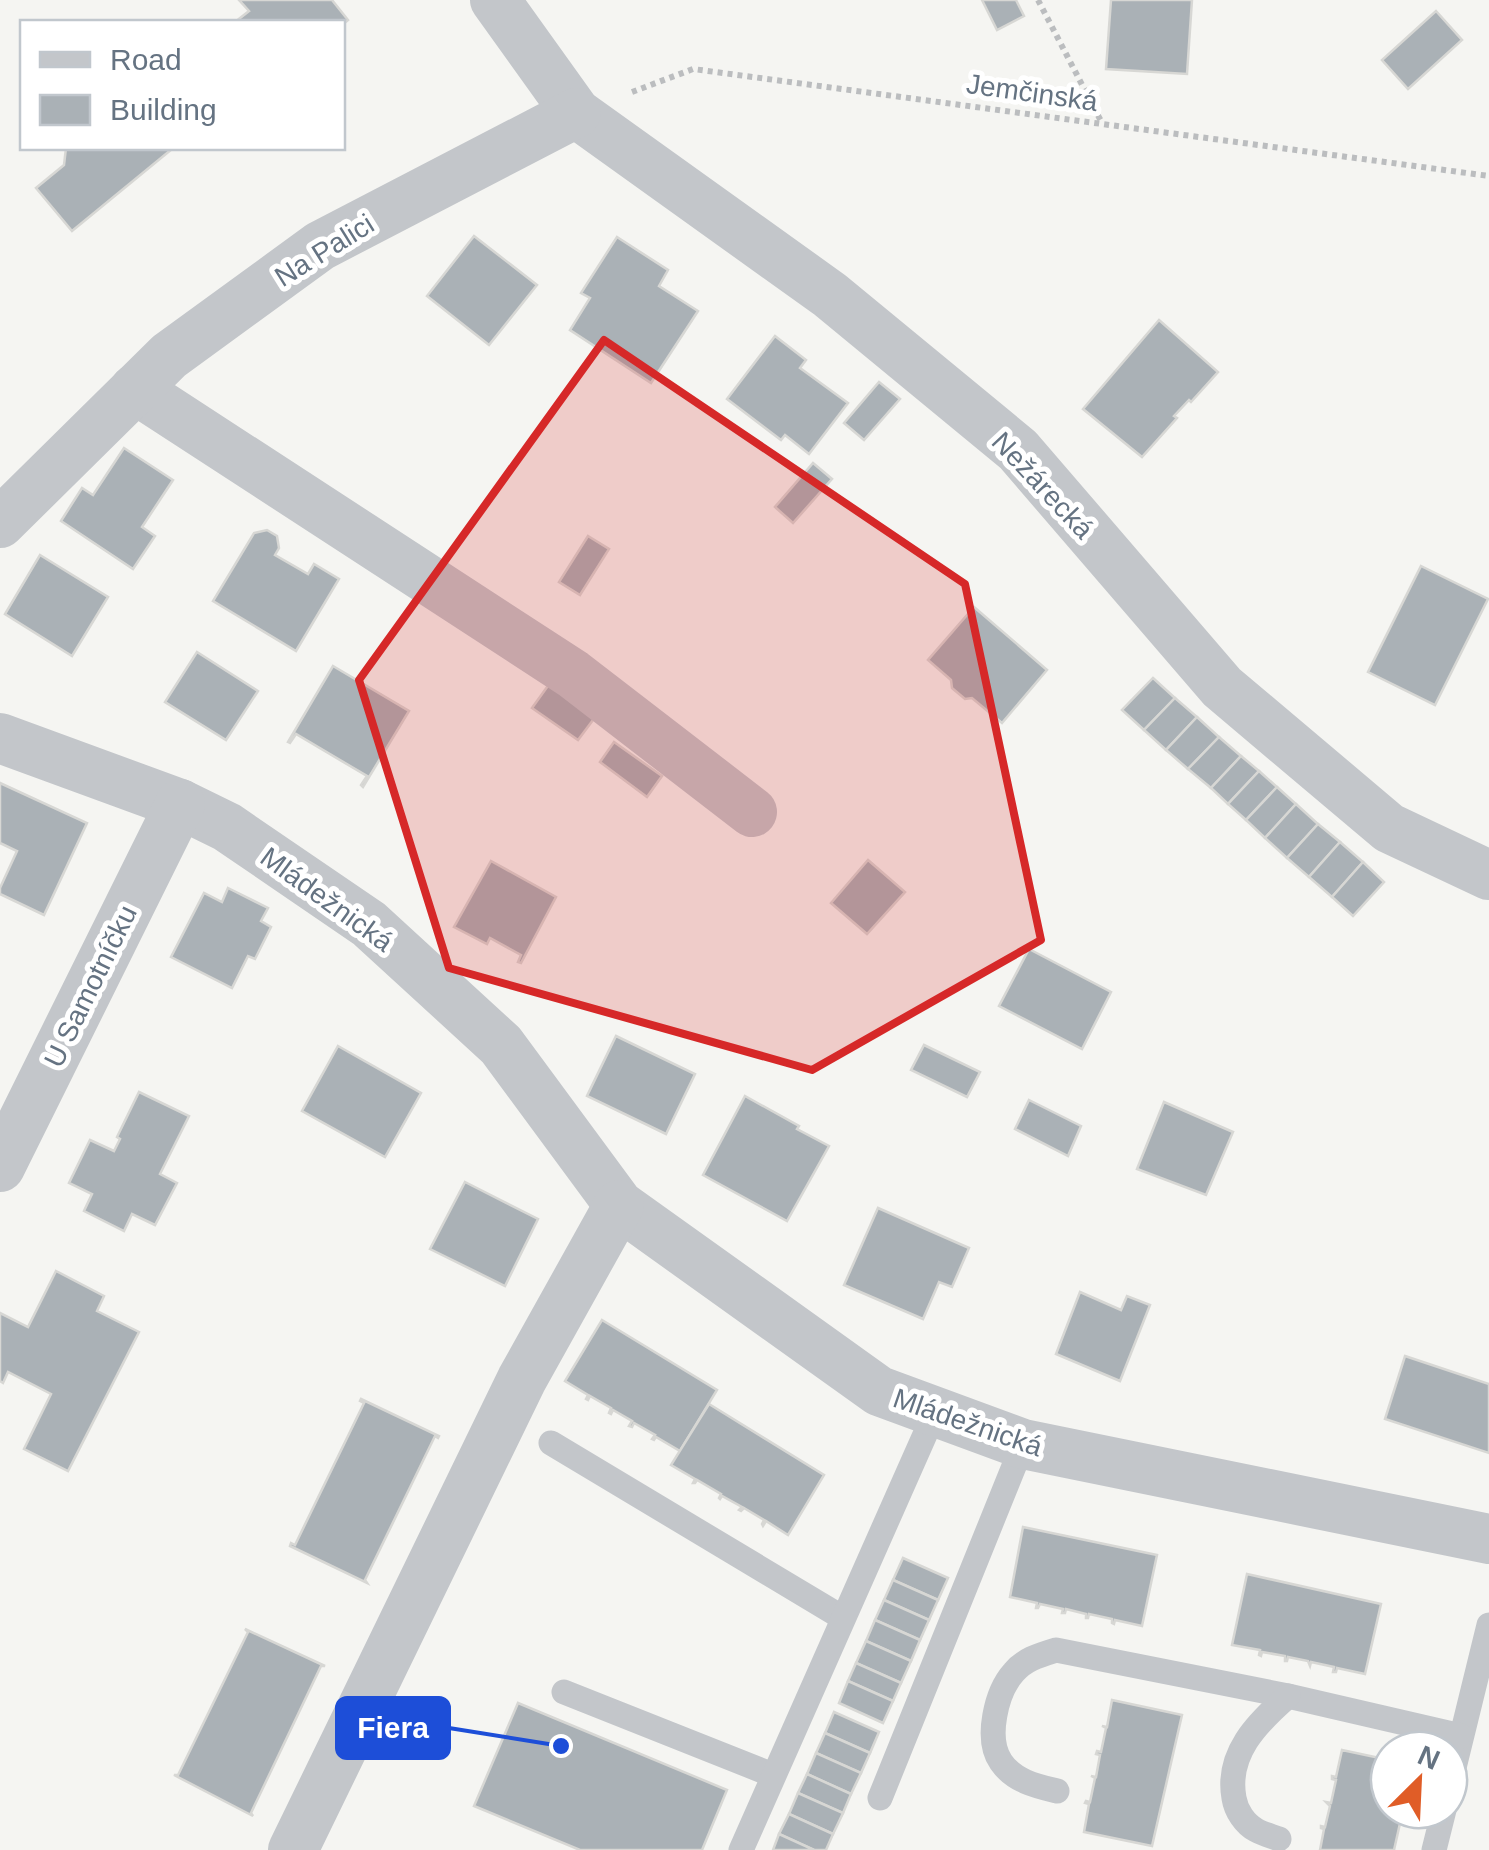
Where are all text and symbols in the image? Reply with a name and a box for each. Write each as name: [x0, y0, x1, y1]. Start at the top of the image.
legend: [20, 20, 345, 150]
text: Road: [110, 43, 182, 76]
street label: Jemčinská: [964, 68, 1100, 117]
text: Building: [110, 93, 217, 126]
street label: Na Palici: [269, 208, 379, 293]
street label: Nežárecká: [986, 426, 1100, 545]
street label: Mládežnická: [255, 841, 399, 958]
street label: U Samotníčku: [38, 900, 143, 1072]
street label: Mládežnická: [889, 1382, 1047, 1463]
callout: Fiera: [337, 1698, 449, 1758]
text: Fiera: [357, 1711, 429, 1744]
north arrow: [1369, 1730, 1469, 1830]
text: N: [1413, 1739, 1445, 1776]

